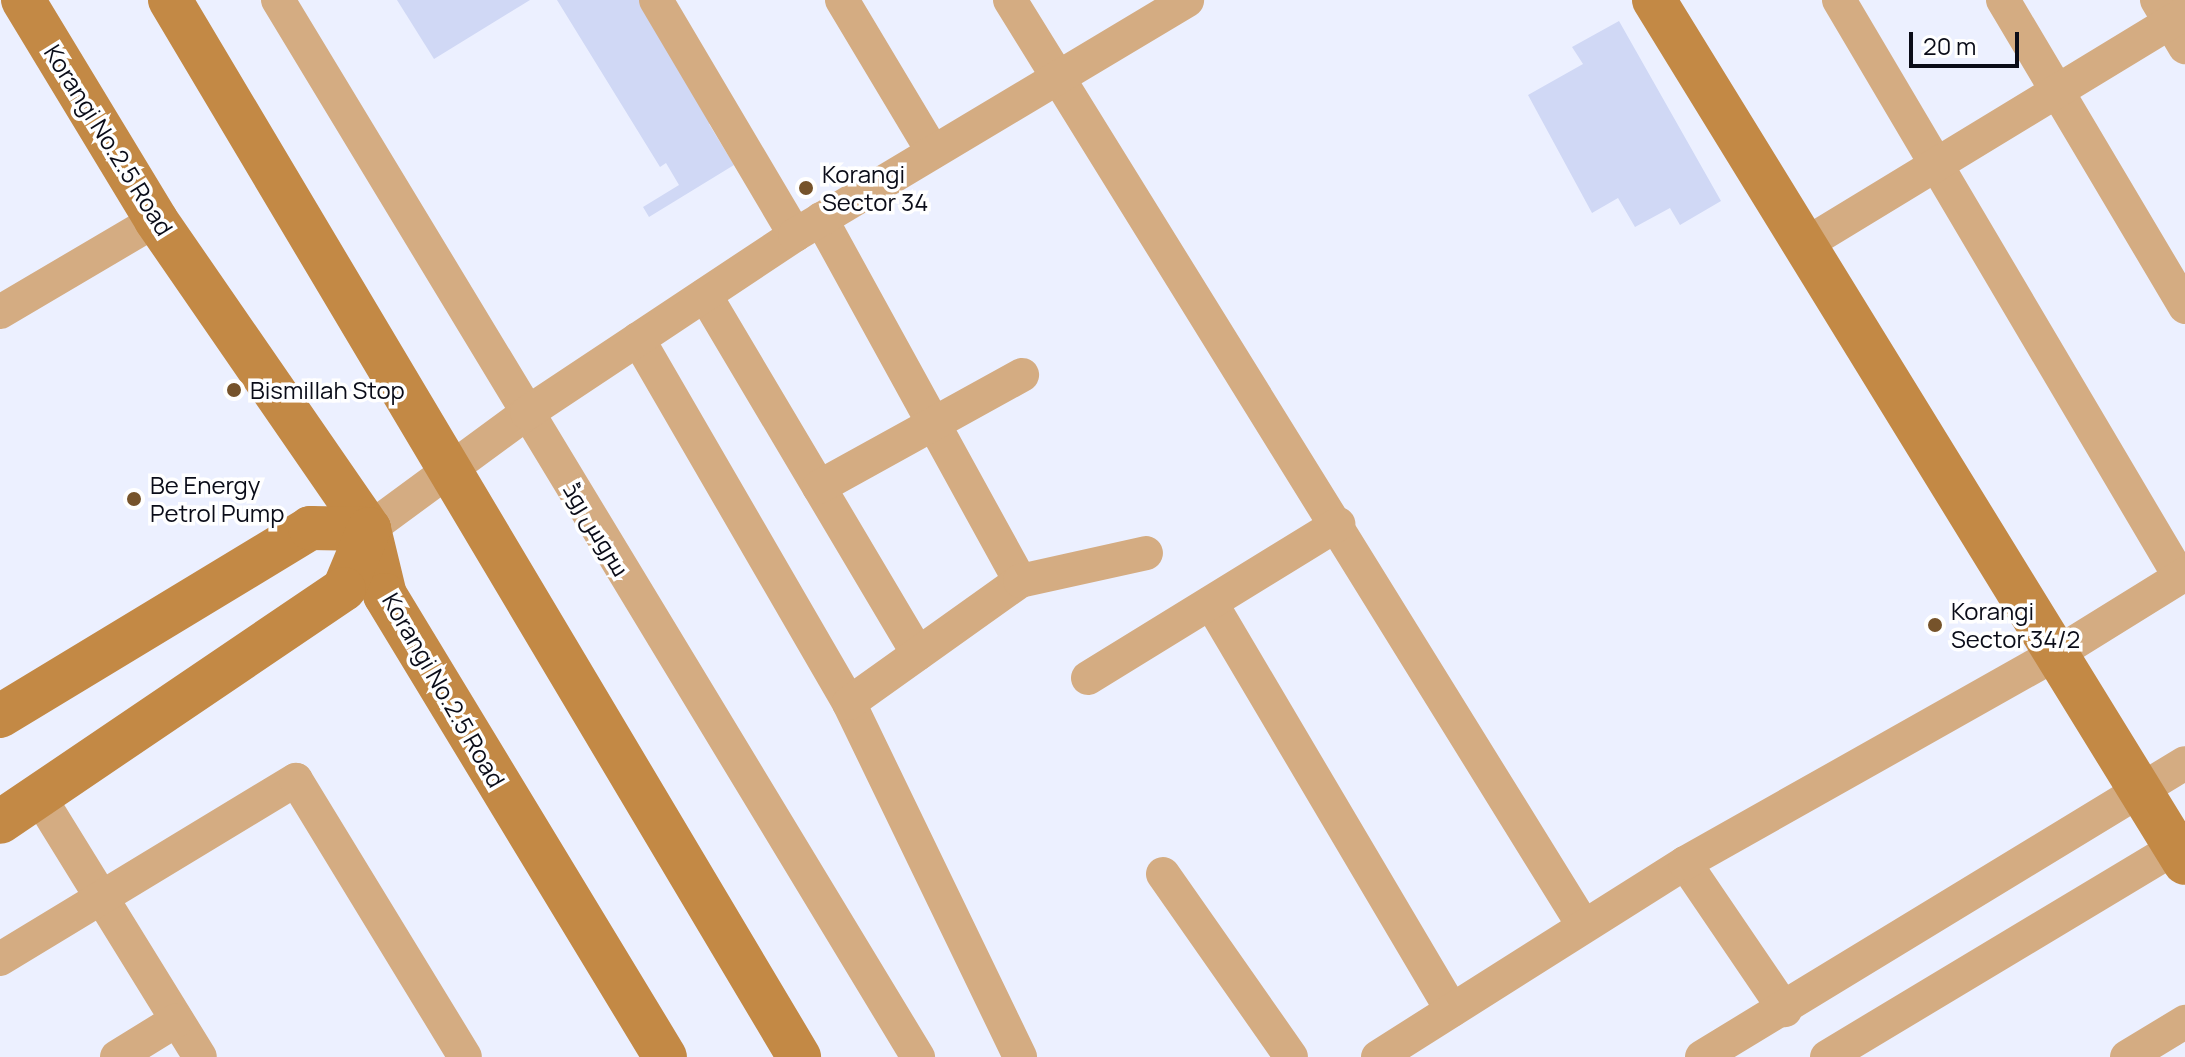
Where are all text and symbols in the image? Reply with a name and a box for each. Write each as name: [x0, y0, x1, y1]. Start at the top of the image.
scale bar: [1913, 16, 2023, 66]
text: 20 m: [1923, 29, 1976, 62]
street label: Korangi No.2.5 Road: [39, 39, 179, 241]
place label: Korangi Sector 34: [822, 160, 928, 216]
marker: Korangi Sector 34: [797, 179, 815, 197]
place label: Bismillah Stop: [250, 376, 405, 404]
marker: Bismillah Stop: [225, 381, 243, 399]
place label: Be Energy Petrol Pump: [150, 471, 284, 527]
street label: سروس روڈ: [558, 477, 636, 581]
marker: Be Energy Petrol Pump: [125, 490, 143, 508]
street label: Korangi No.2.5 Road: [377, 588, 511, 792]
place label: Korangi Sector 34/2: [1951, 597, 2080, 653]
marker: Korangi Sector 34/2: [1926, 616, 1944, 634]

